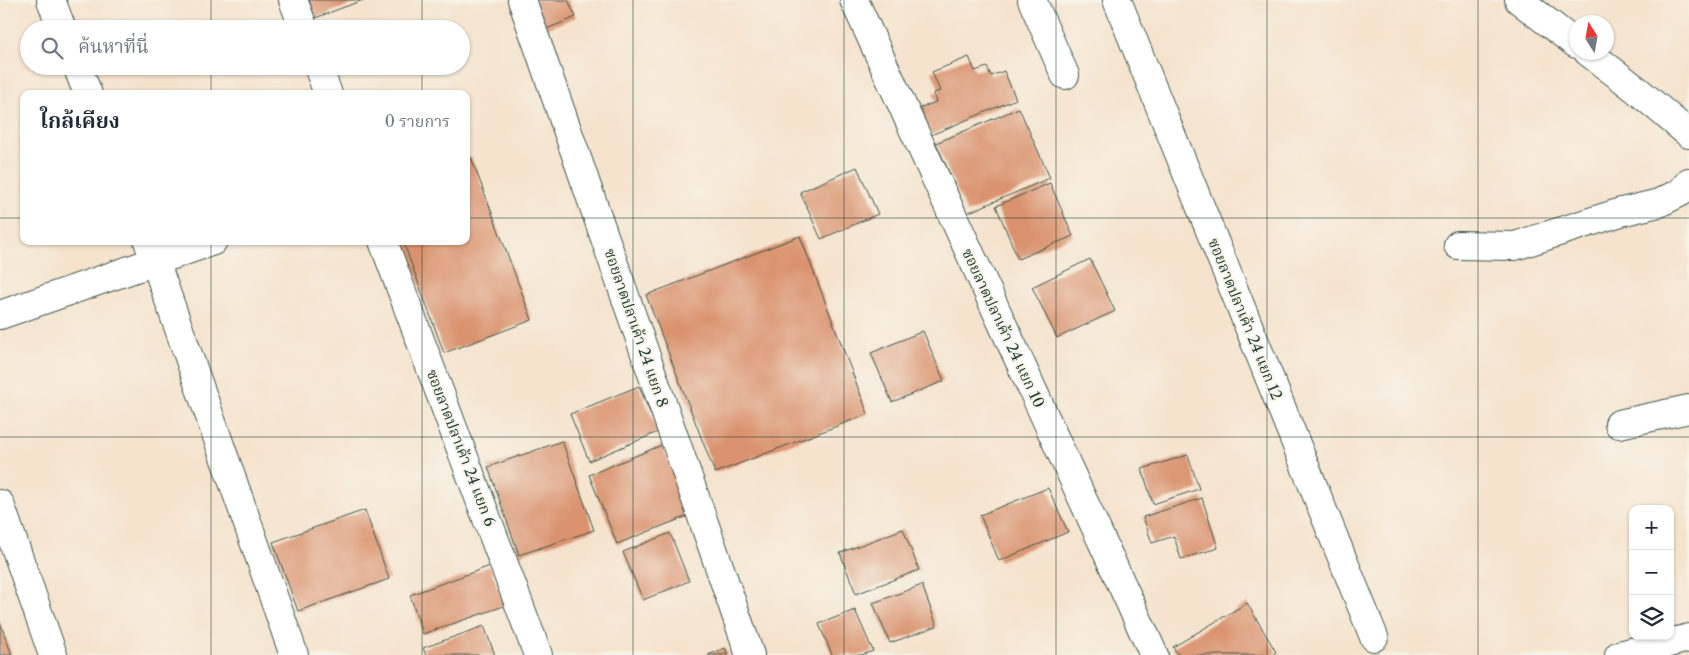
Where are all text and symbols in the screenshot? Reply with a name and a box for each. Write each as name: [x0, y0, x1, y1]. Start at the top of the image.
north arrow: [1569, 15, 1614, 60]
search box: [20, 20, 470, 75]
icon: search: [38, 34, 66, 62]
text: ค้นหาที่นี่: [78, 35, 149, 58]
text: ใกล้เคียง: [40, 108, 120, 133]
text: 0 รายการ: [385, 111, 450, 131]
street label: ซอยลาดปลาเค้า 24 แยก 12: [1204, 235, 1287, 402]
street label: ซอยลาดปลาเค้า 24 แยก 10: [958, 245, 1049, 410]
street label: ซอยลาดปลาเค้า 24 แยก 8: [600, 246, 673, 410]
street label: ซอยลาดปลาเค้า 24 แยก 6: [423, 367, 500, 529]
map controls: [1629, 505, 1674, 640]
button: +: [1629, 505, 1674, 550]
button: −: [1629, 550, 1674, 595]
button: layers: [1629, 595, 1674, 640]

